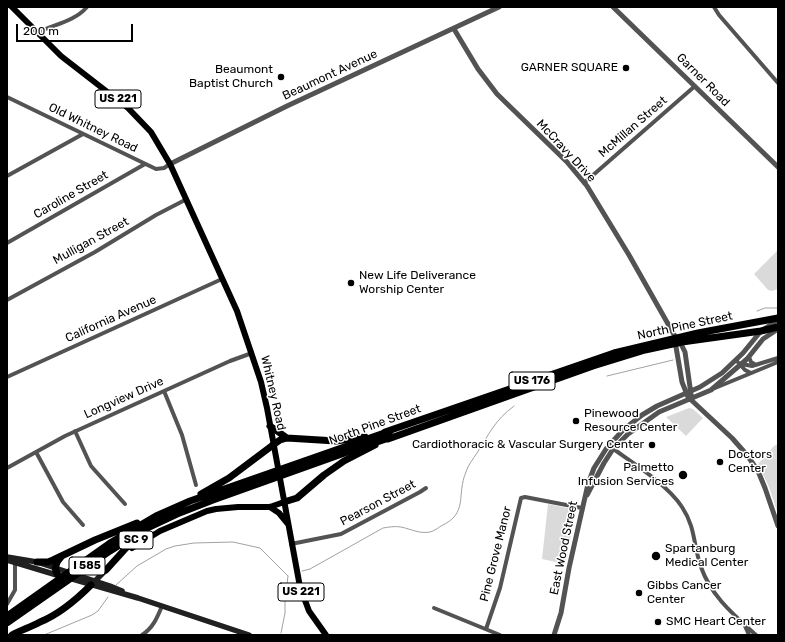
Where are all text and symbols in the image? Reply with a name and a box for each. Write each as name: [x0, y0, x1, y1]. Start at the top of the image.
scale bar: [18, 16, 135, 42]
text: 200 m: [23, 24, 59, 38]
street label: Beaumont Avenue: [280, 47, 380, 103]
street label: Garner Road: [673, 50, 733, 110]
place label: GARNER SQUARE: [521, 61, 618, 75]
place label: Beaumont Baptist Church: [189, 63, 273, 91]
marker: GARNER SQUARE: [621, 63, 631, 73]
marker: Beaumont Baptist Church: [276, 72, 286, 82]
road number: US 221: [95, 90, 141, 108]
street label: McMillan Street: [596, 93, 670, 161]
street label: Old Whitney Road: [46, 100, 140, 156]
street label: McCravy Drive: [533, 117, 599, 185]
street label: Caroline Street: [31, 168, 111, 222]
street label: Mulligan Street: [51, 214, 131, 268]
place label: New Life Deliverance Worship Center: [359, 269, 476, 297]
marker: New Life Deliverance Worship Center: [346, 278, 356, 288]
street label: California Avenue: [63, 292, 159, 346]
street label: North Pine Street: [636, 309, 734, 343]
street label: Whitney Road: [257, 354, 289, 432]
road number: US 176: [509, 372, 555, 390]
street label: Longview Drive: [82, 374, 166, 422]
street label: North Pine Street: [327, 402, 423, 448]
place label: Pinewood Resource Center: [584, 407, 677, 435]
marker: Pinewood Resource Center: [571, 416, 581, 426]
place label: Cardiothoracic & Vascular Surgery Center: [412, 438, 644, 452]
marker: Cardiothoracic & Vascular Surgery Center: [647, 440, 657, 450]
place label: Doctors Center: [728, 448, 772, 476]
marker: Doctors Center: [715, 457, 725, 467]
place label: Palmetto Infusion Services: [578, 461, 674, 489]
marker: Palmetto Infusion Services: [677, 469, 689, 481]
street label: Pearson Street: [338, 477, 418, 529]
street label: East Wood Street: [547, 500, 581, 596]
street label: Pine Grove Manor: [477, 505, 515, 603]
road number: SC 9: [119, 531, 153, 549]
place label: Spartanburg Medical Center: [665, 542, 748, 570]
marker: Spartanburg Medical Center: [650, 550, 662, 562]
road number: I 585: [69, 557, 105, 575]
place label: Gibbs Cancer Center: [647, 579, 721, 607]
road number: US 221: [278, 583, 324, 601]
marker: Gibbs Cancer Center: [634, 588, 644, 598]
place label: SMC Heart Center: [666, 615, 766, 629]
marker: SMC Heart Center: [653, 617, 663, 627]

